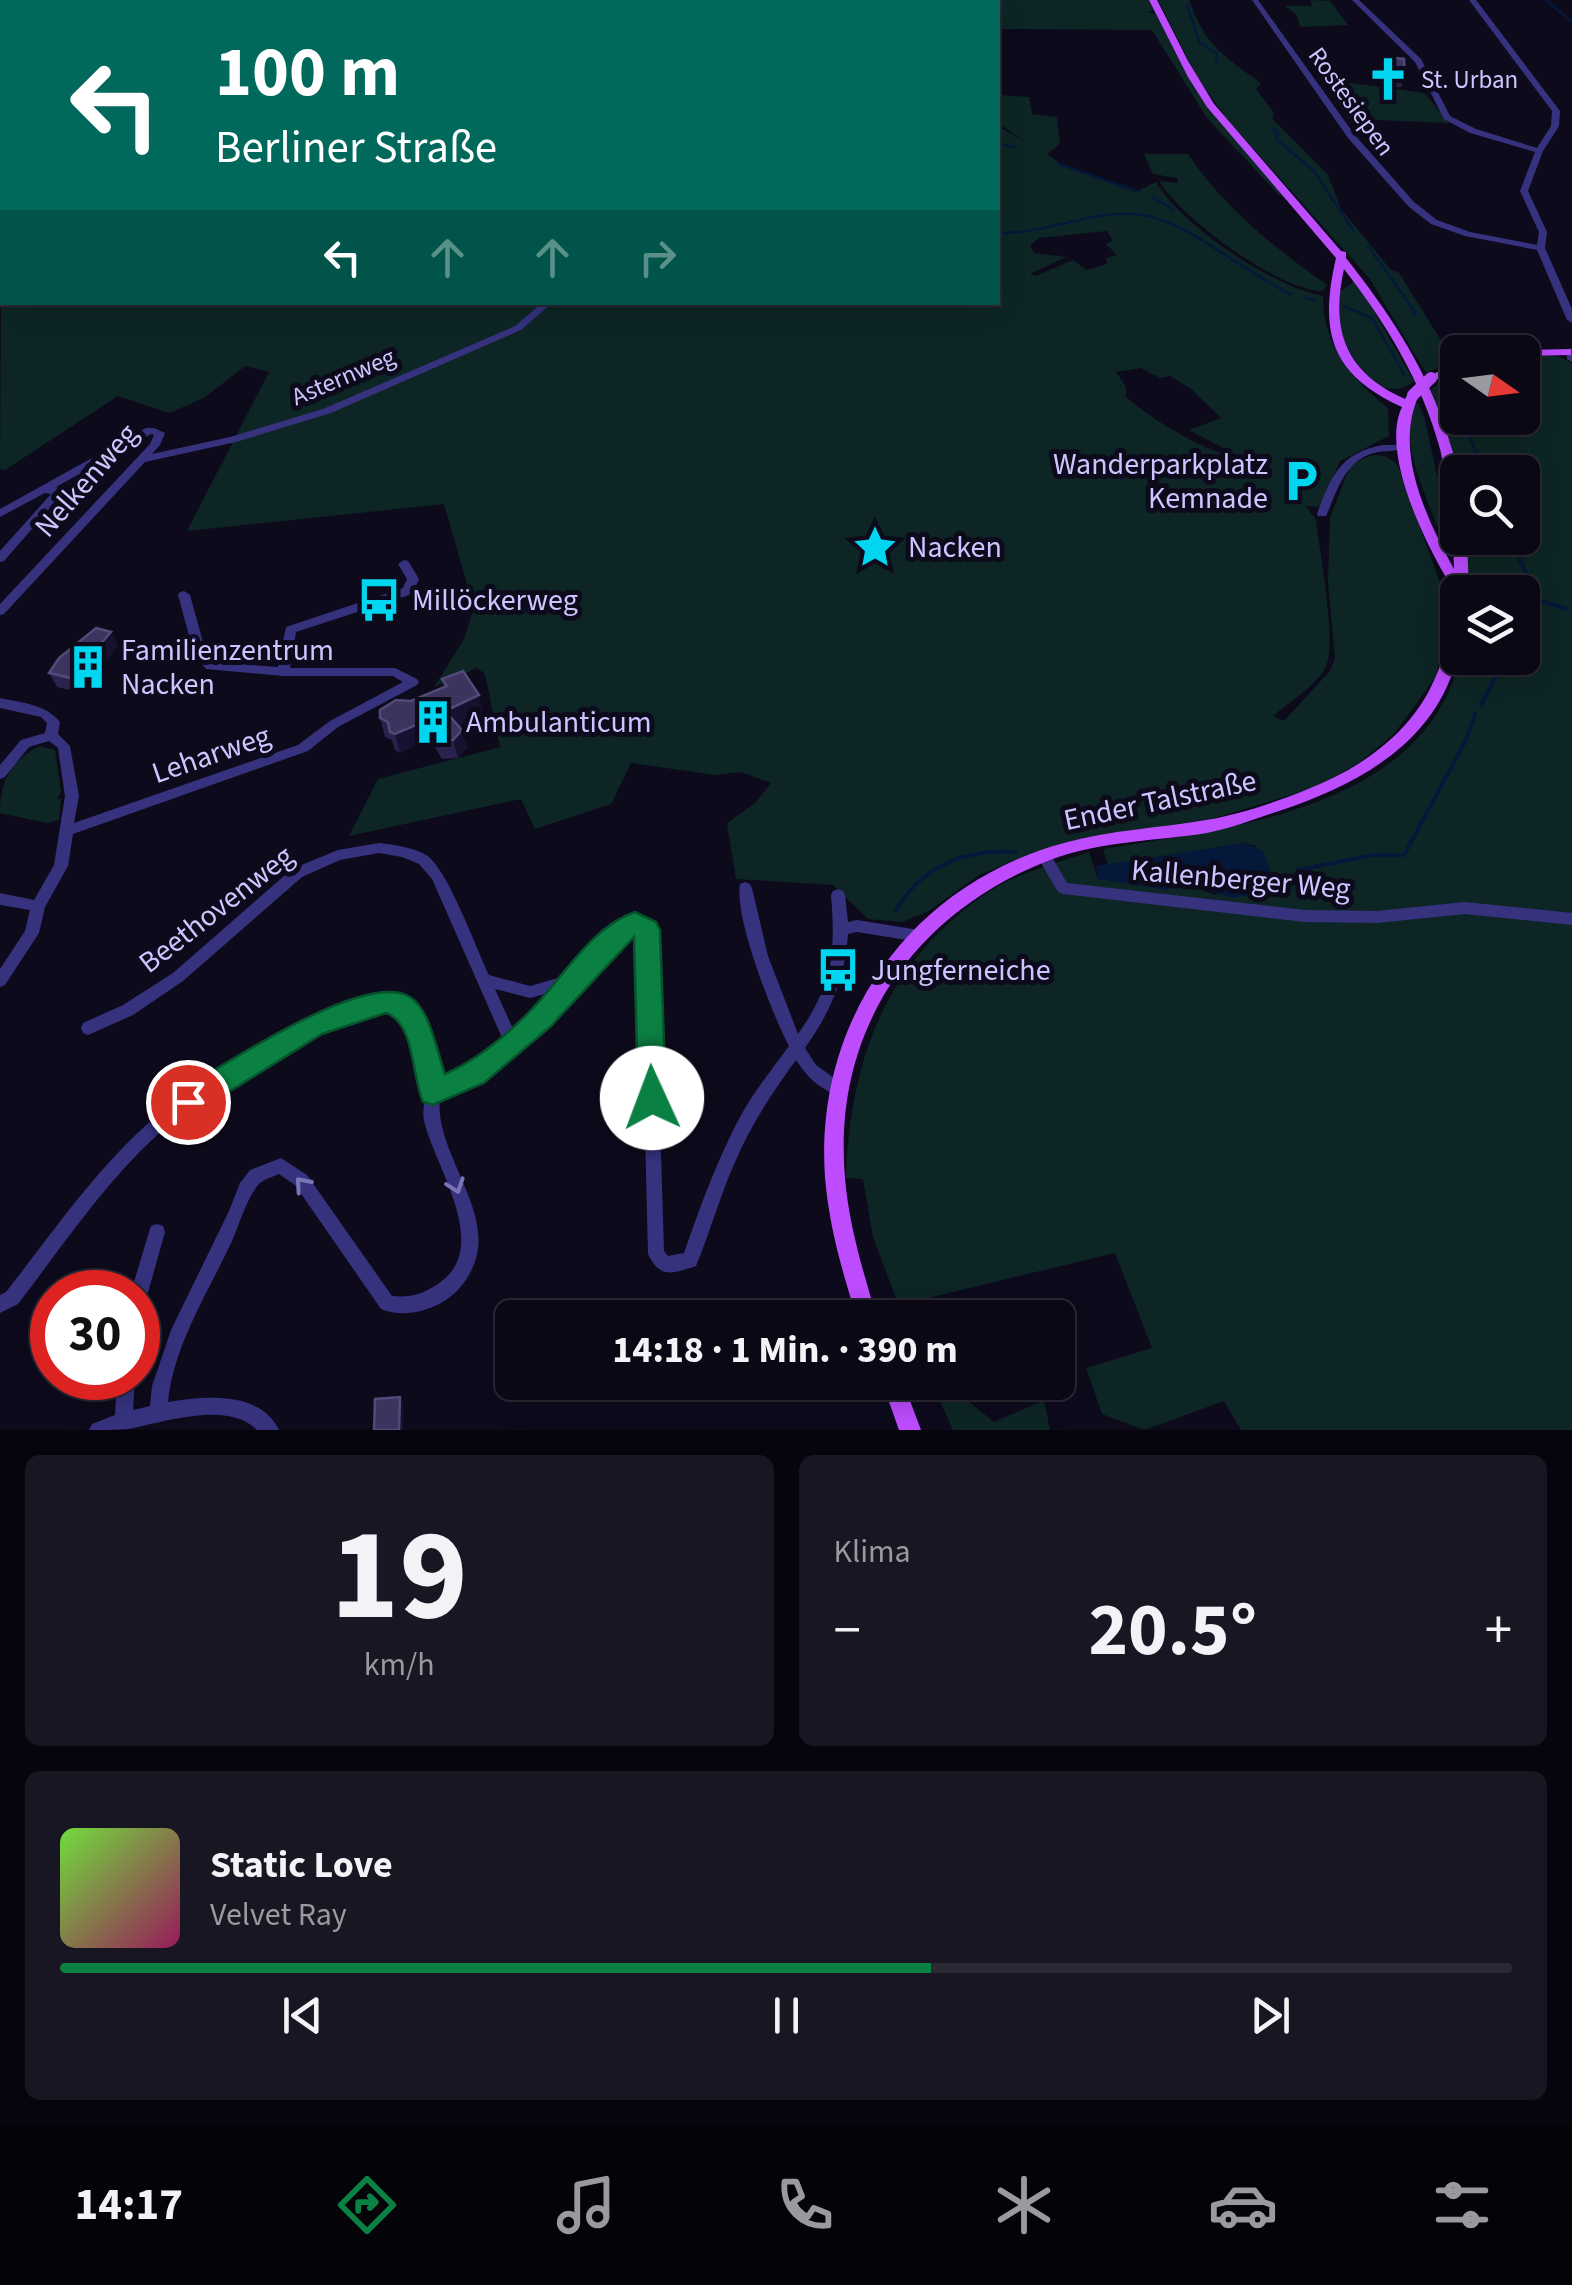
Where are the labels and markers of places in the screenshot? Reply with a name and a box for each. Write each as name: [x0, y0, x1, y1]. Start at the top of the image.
church icon: St. Urban: [1364, 55, 1412, 103]
place label: St. Urban: [1421, 62, 1518, 98]
place label: Wanderparkplatz Kemnade: [1053, 443, 1268, 520]
parking icon: Wanderparkplatz Kemnade: [1277, 457, 1325, 505]
place icon: Nacken: [851, 523, 899, 571]
place label: Nacken: [908, 526, 1002, 569]
bus stop icon: Millöckerweg: [355, 576, 403, 624]
place label: Millöckerweg: [412, 579, 578, 622]
place label: Familienzentrum Nacken: [121, 629, 334, 706]
building icon: Familienzentrum Nacken: [64, 643, 112, 691]
building icon: Ambulanticum: [409, 698, 457, 746]
place label: Ambulanticum: [466, 701, 652, 744]
bus stop icon: Jungferneiche: [814, 946, 862, 994]
place label: Jungferneiche: [871, 949, 1051, 992]
pin: [146, 1060, 231, 1145]

